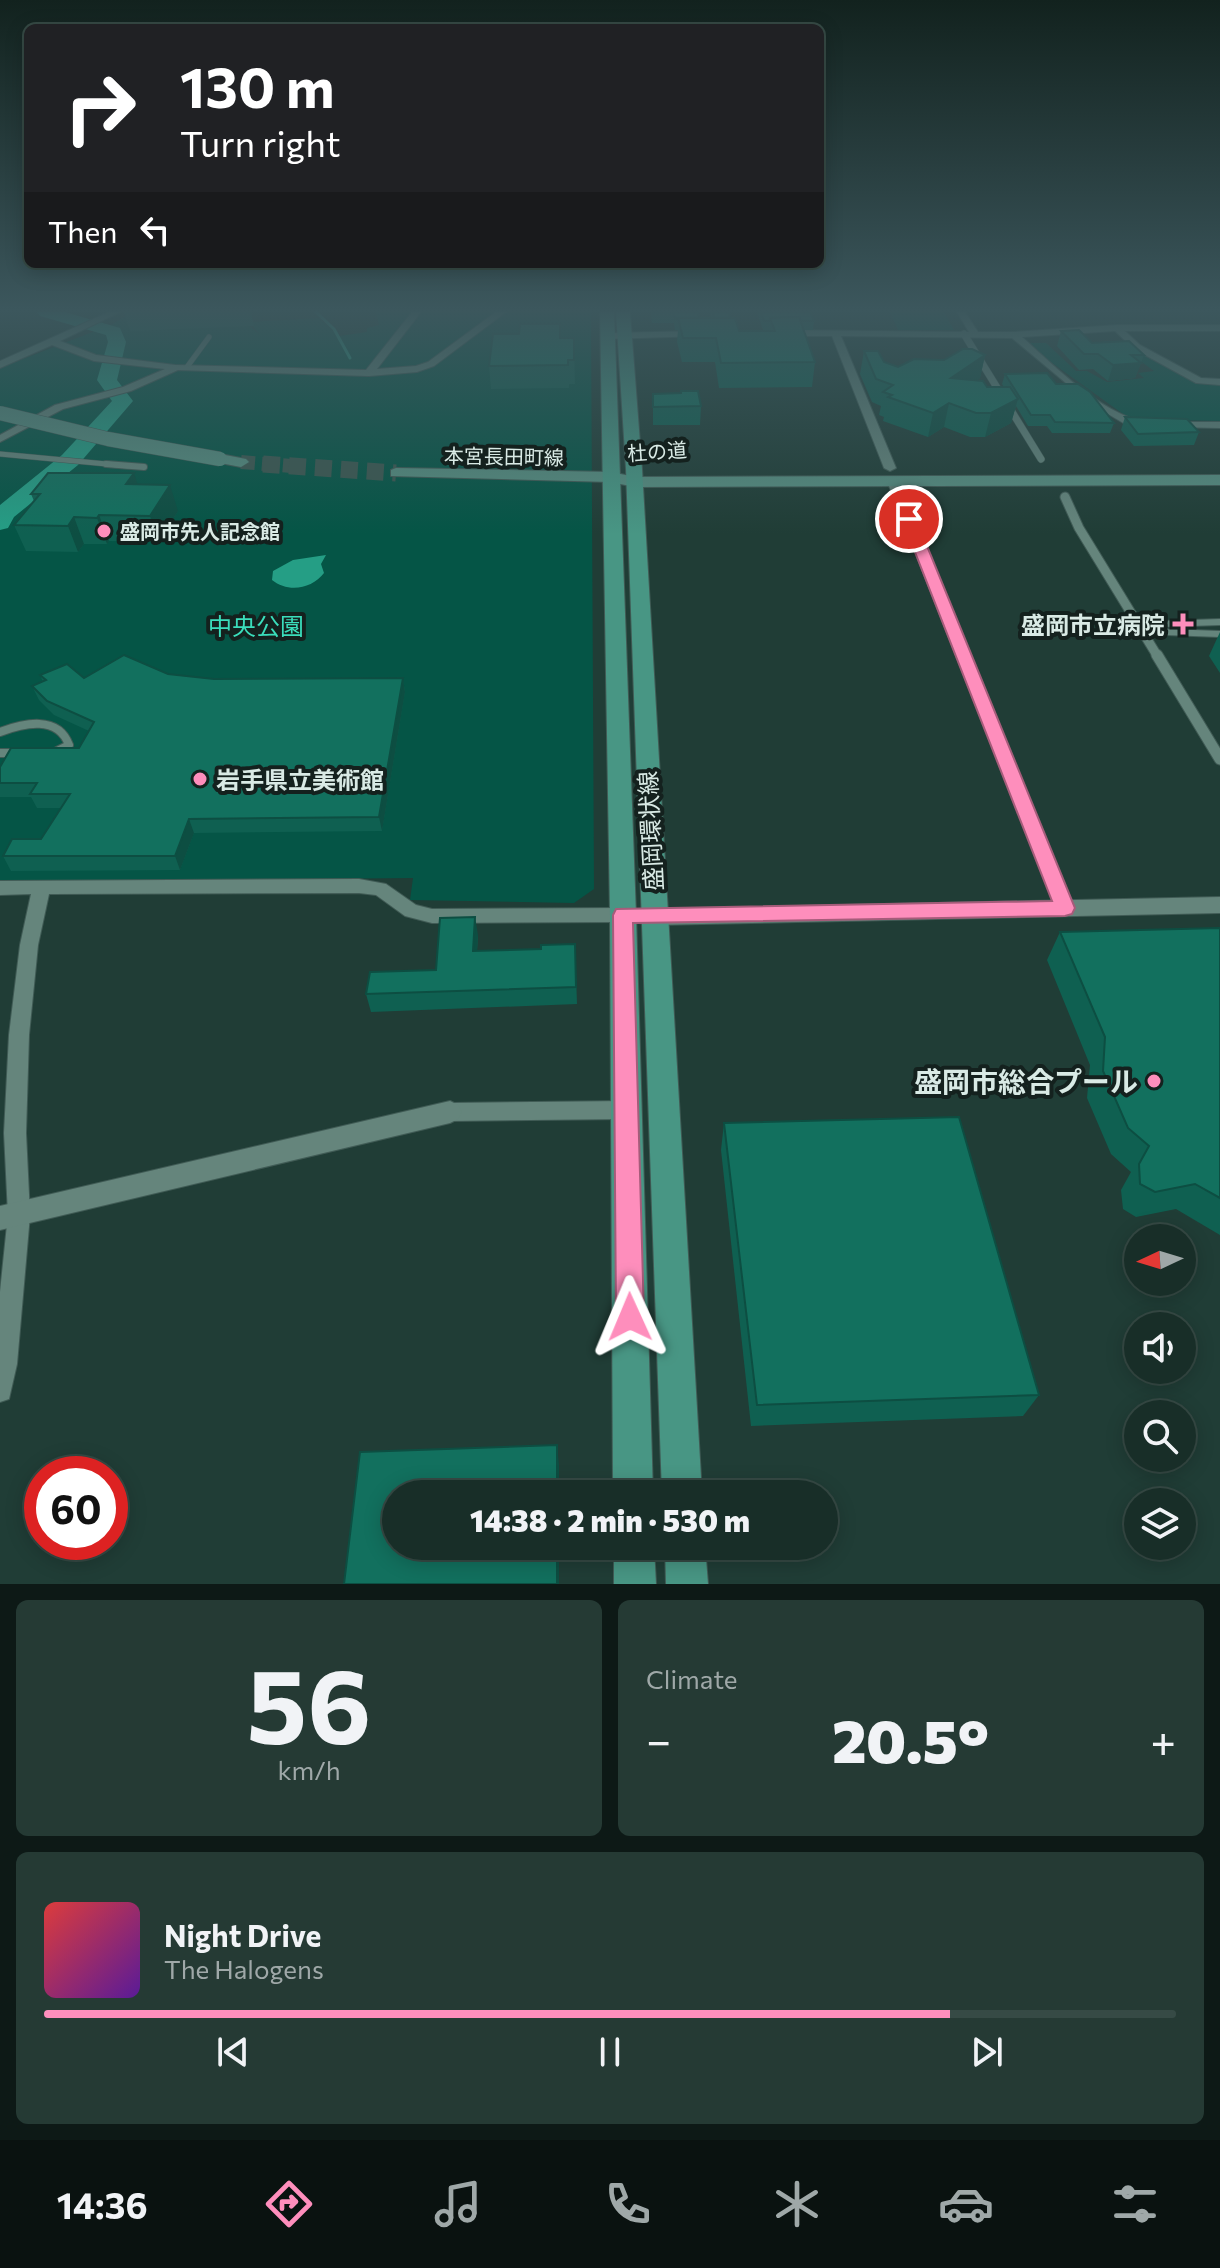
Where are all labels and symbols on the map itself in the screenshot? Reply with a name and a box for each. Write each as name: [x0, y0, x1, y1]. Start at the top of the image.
street label: 杜の道: [626, 437, 688, 465]
street label: 本宮長田町線: [444, 443, 564, 469]
pin: [875, 485, 943, 553]
place label: 盛岡市先人記念館: [120, 519, 280, 543]
marker: 盛岡市先人記念館: [95, 522, 113, 540]
place label: 盛岡市立病院: [1021, 610, 1165, 639]
park label: 中央公園: [208, 611, 304, 640]
marker: 盛岡市立病院: [1172, 613, 1194, 635]
place label: 岩手県立美術館: [216, 765, 384, 794]
marker: 岩手県立美術館: [191, 770, 209, 788]
street label: 盛岡環状線: [632, 770, 668, 892]
place label: 盛岡市総合プール: [914, 1064, 1138, 1098]
marker: 盛岡市総合プール: [1145, 1072, 1163, 1090]
north arrow: [1124, 1224, 1196, 1296]
position arrow: [588, 1275, 672, 1359]
speed limit sign: 60: [24, 1456, 128, 1560]

